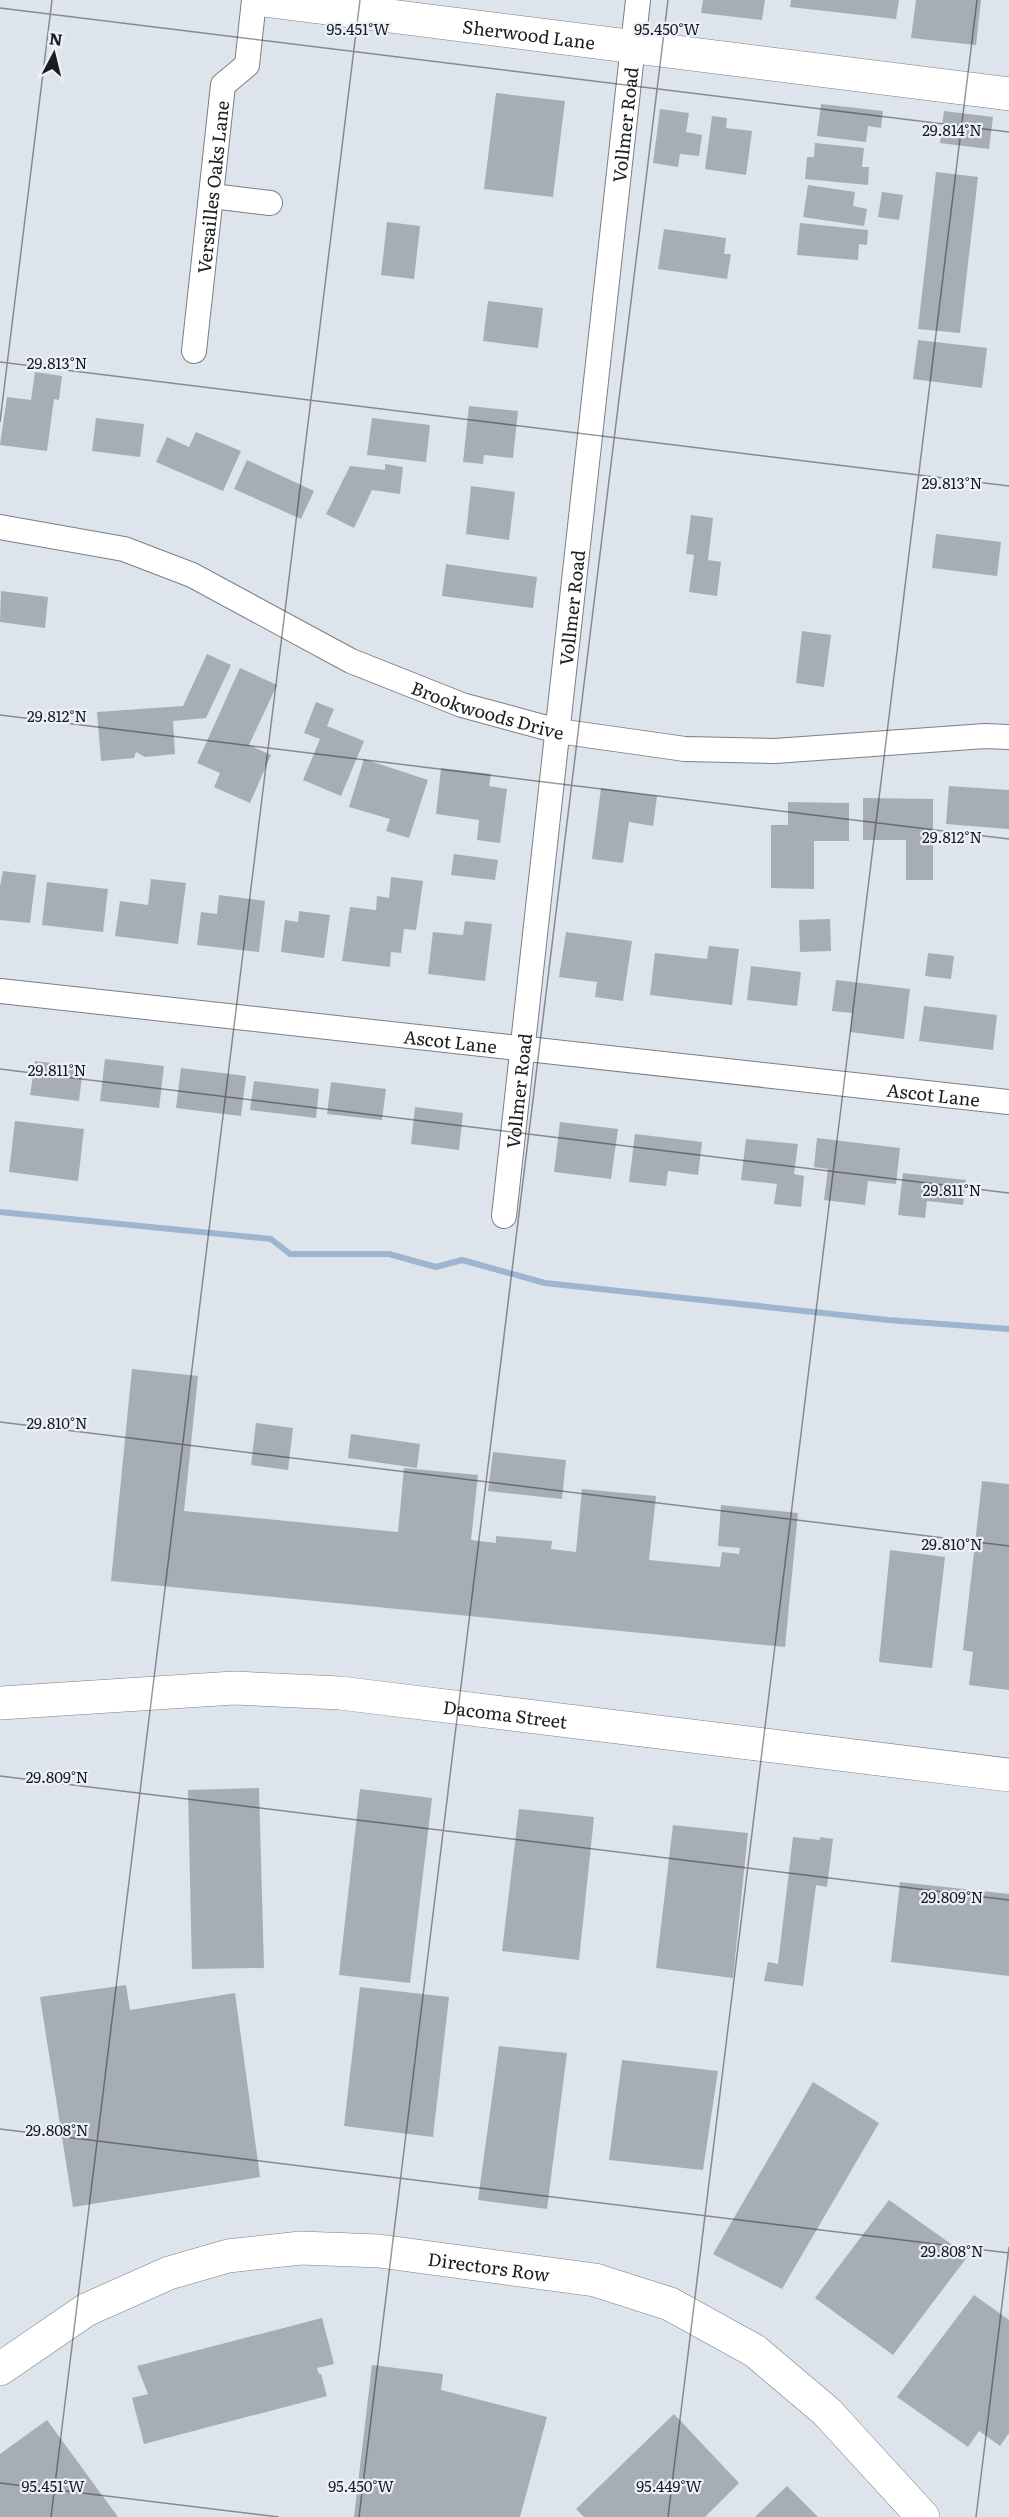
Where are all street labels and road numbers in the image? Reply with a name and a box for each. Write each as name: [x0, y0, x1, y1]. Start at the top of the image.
street label: Sherwood Lane: [461, 12, 597, 55]
street label: Vollmer Road: [604, 65, 644, 184]
street label: Versailles Oaks Lane: [189, 99, 235, 275]
street label: Vollmer Road: [551, 548, 591, 667]
street label: Brookwoods Drive: [408, 673, 566, 745]
street label: Ascot Lane: [402, 1022, 498, 1059]
street label: Vollmer Road: [498, 1032, 538, 1150]
street label: Ascot Lane: [885, 1075, 981, 1112]
street label: Dacoma Street: [441, 1692, 570, 1734]
street label: Directors Row: [426, 2244, 552, 2287]

